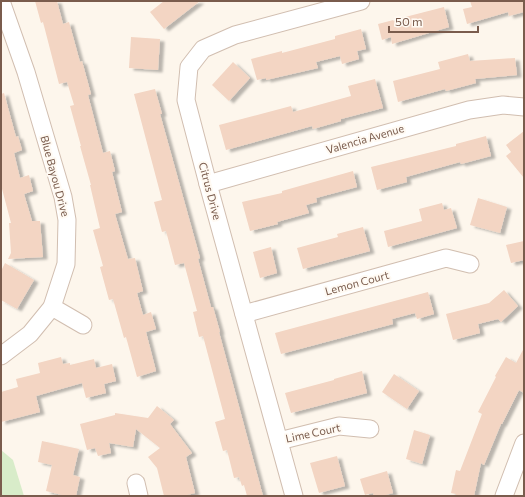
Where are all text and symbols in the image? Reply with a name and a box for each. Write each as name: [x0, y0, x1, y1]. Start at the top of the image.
scale bar: [389, 8, 478, 34]
text: 50 m: [395, 14, 423, 28]
street label: Valencia Avenue: [324, 121, 405, 156]
street label: Blue Bayou Drive: [38, 134, 73, 218]
street label: Citrus Drive: [197, 161, 224, 221]
street label: Lemon Court: [323, 268, 391, 297]
street label: Lime Court: [284, 420, 342, 445]

